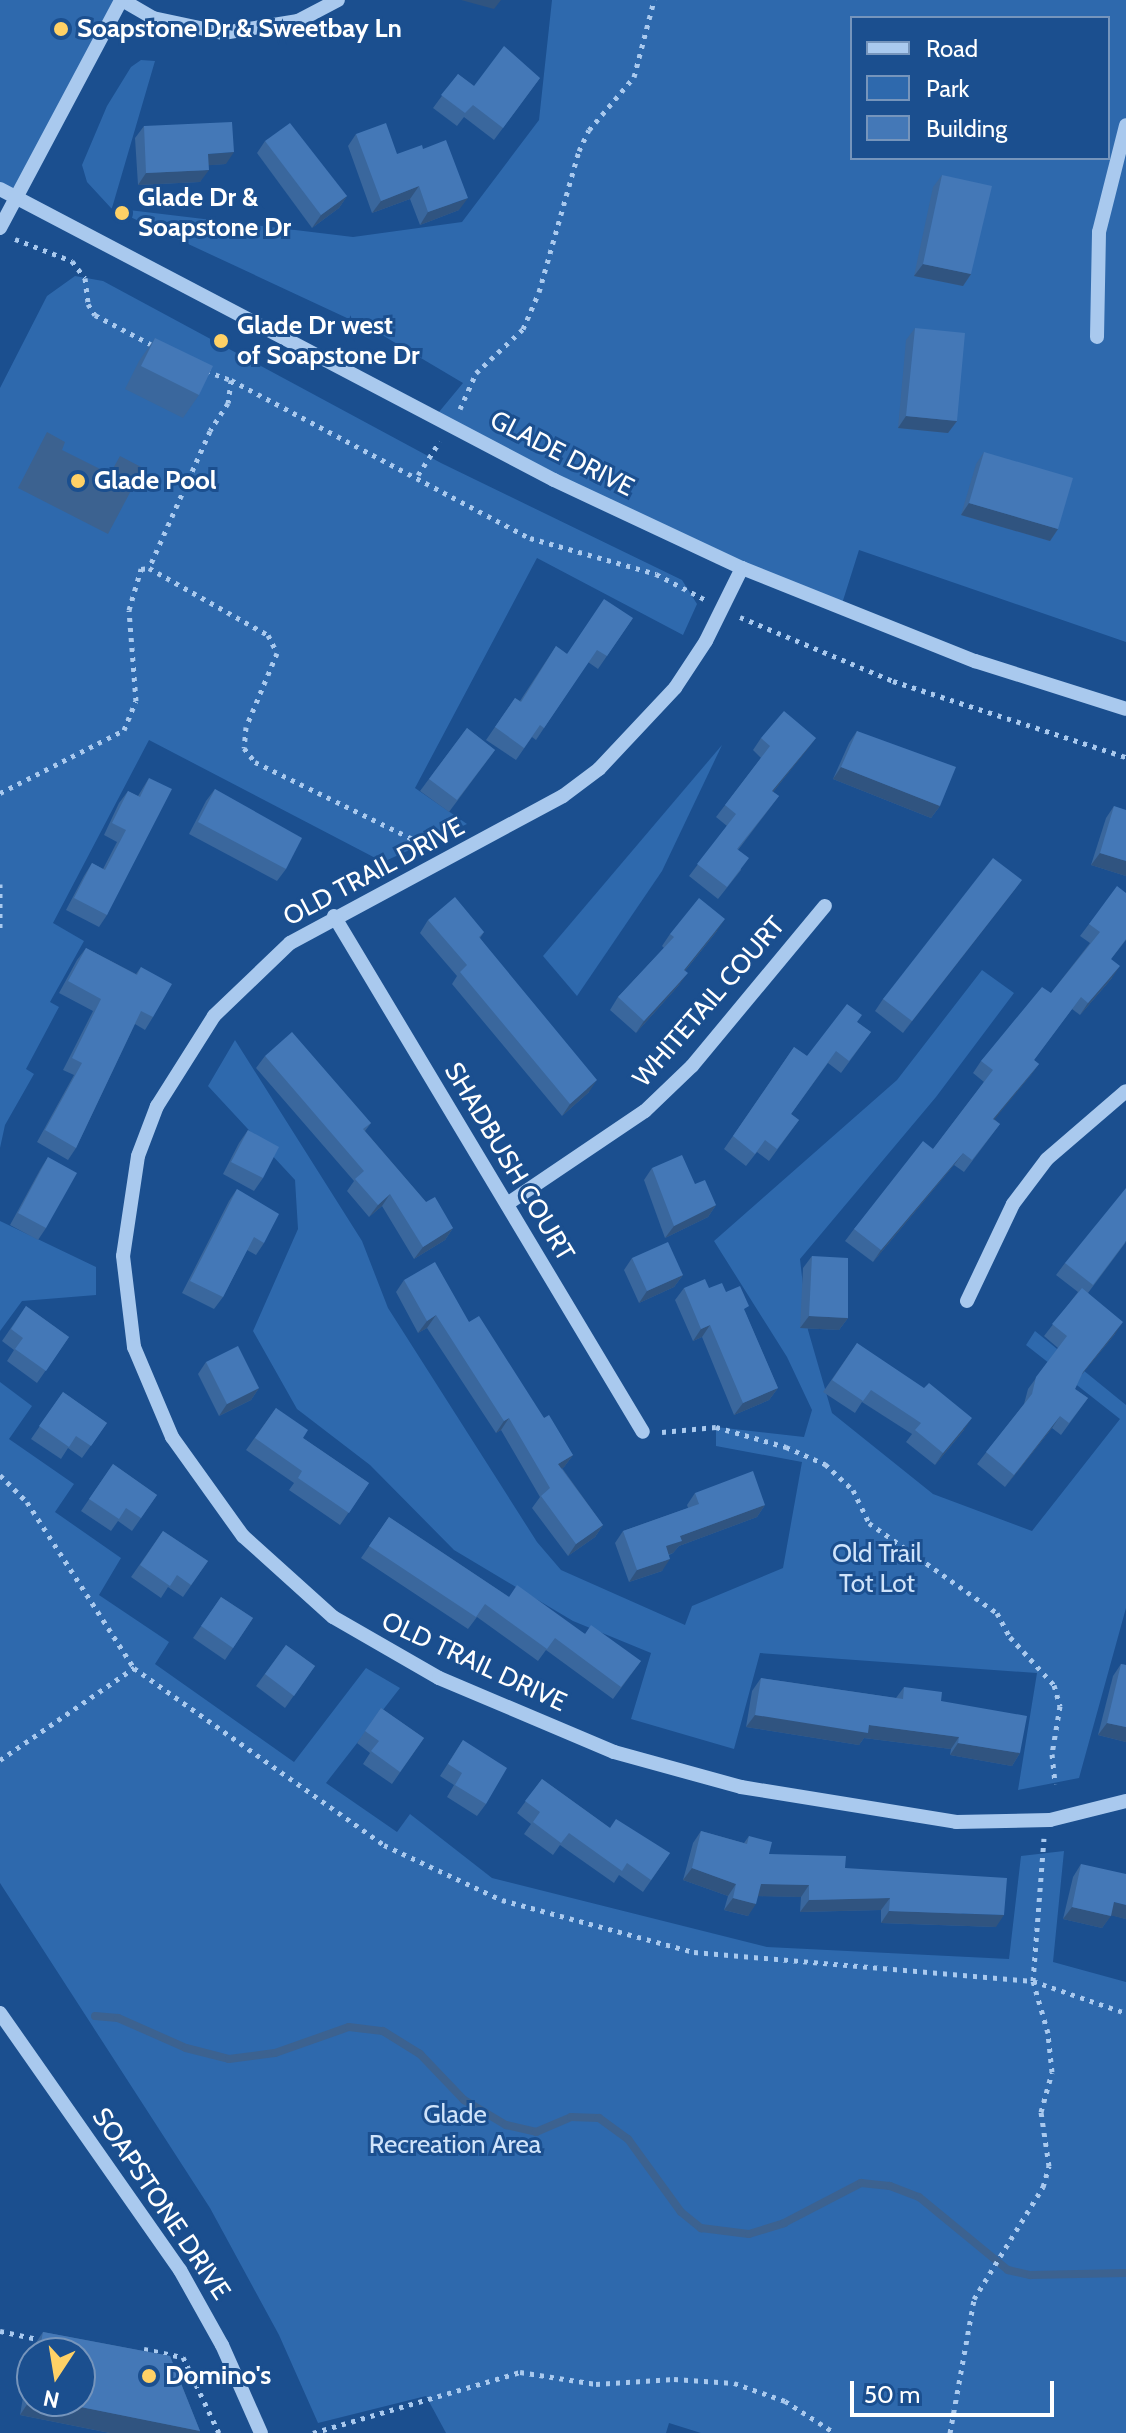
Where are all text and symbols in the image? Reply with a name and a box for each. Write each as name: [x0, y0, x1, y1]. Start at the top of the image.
place label: Soapstone Dr & Sweetbay Ln: [77, 13, 402, 45]
legend: [850, 16, 1110, 160]
marker: Soapstone Dr & Sweetbay Ln: [52, 20, 70, 38]
text: Road: [926, 34, 978, 63]
text: Park: [926, 74, 969, 103]
text: Building: [926, 114, 1007, 143]
place label: Glade Dr & Soapstone Dr: [138, 182, 291, 244]
marker: Glade Dr & Soapstone Dr: [113, 204, 131, 222]
place label: Glade Dr west of Soapstone Dr: [237, 310, 420, 372]
marker: Glade Dr west of Soapstone Dr: [212, 332, 230, 350]
street label: GLADE DRIVE: [485, 404, 639, 504]
place label: Glade Pool: [94, 465, 217, 497]
marker: Glade Pool: [69, 472, 87, 490]
street label: OLD TRAIL DRIVE: [278, 811, 470, 933]
street label: WHITETAIL COURT: [627, 910, 791, 1094]
street label: SHADBUSH COURT: [437, 1057, 581, 1267]
park label: Old Trail Tot Lot: [832, 1538, 922, 1600]
street label: OLD TRAIL DRIVE: [377, 1606, 571, 1718]
park label: Glade Recreation Area: [369, 2099, 541, 2160]
street label: SOAPSTONE DRIVE: [85, 2102, 237, 2306]
north arrow: [16, 2337, 96, 2417]
place label: Domino's: [165, 2360, 271, 2392]
scale bar: [854, 2365, 1058, 2415]
marker: Domino's: [140, 2367, 158, 2385]
text: 50 m: [864, 2380, 920, 2409]
text: N: [41, 2384, 62, 2414]

